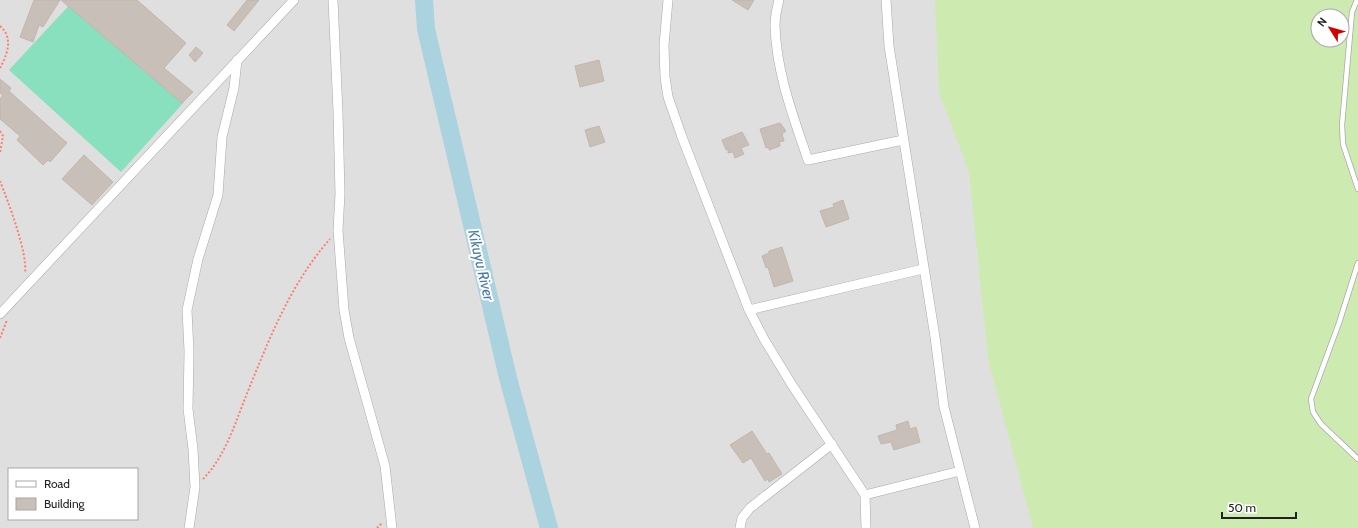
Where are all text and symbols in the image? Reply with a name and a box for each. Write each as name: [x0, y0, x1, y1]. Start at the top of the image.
north arrow: [1310, 8, 1350, 48]
text: N: [1314, 15, 1330, 29]
water label: Kikuyu River: [464, 228, 498, 304]
legend: [8, 468, 138, 520]
text: Road: [44, 476, 70, 491]
scale bar: [1222, 494, 1296, 520]
text: Building: [44, 496, 86, 511]
text: 50 m: [1228, 500, 1256, 515]

